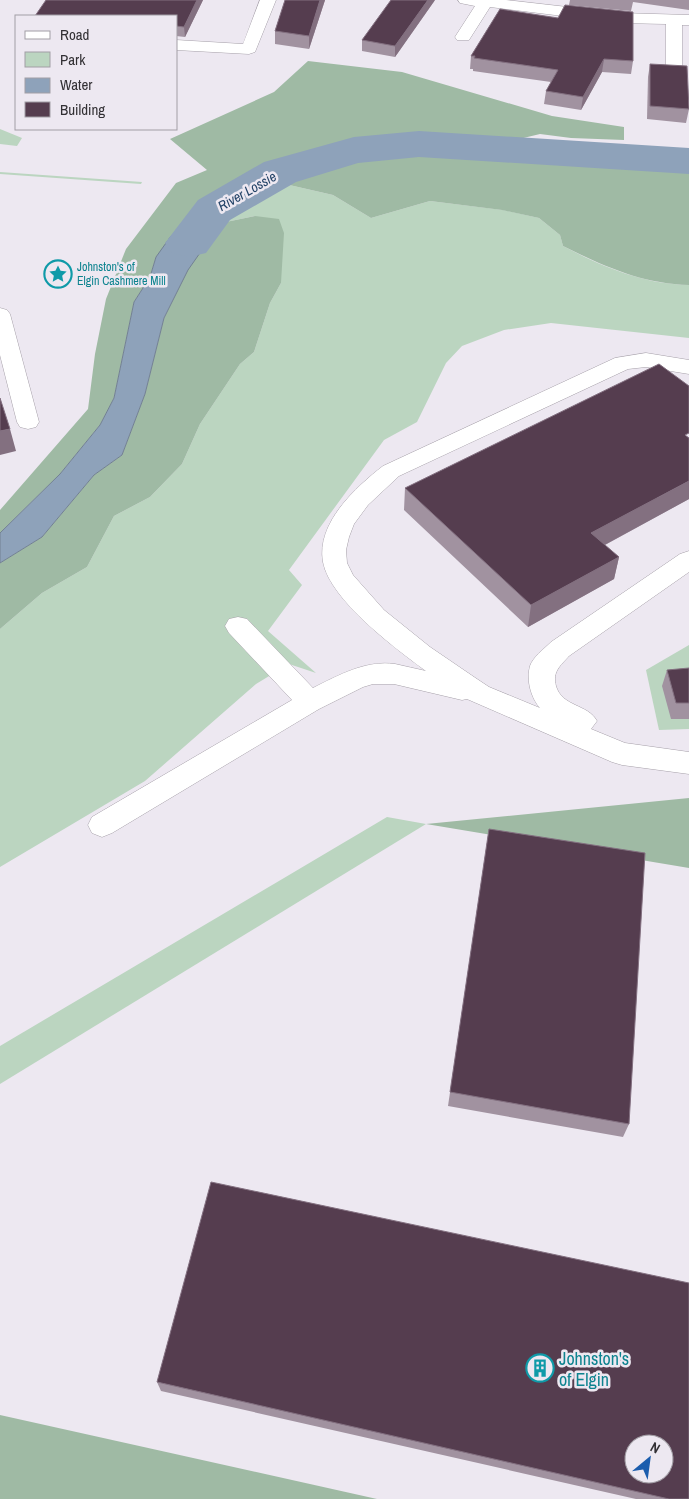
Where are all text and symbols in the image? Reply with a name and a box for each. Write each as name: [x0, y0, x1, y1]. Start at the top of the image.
legend: [15, 15, 178, 130]
text: Road: [60, 24, 89, 45]
text: Park: [60, 49, 86, 70]
text: Water: [60, 74, 92, 95]
text: Building: [60, 99, 105, 120]
water label: River Lossie: [215, 167, 279, 215]
place icon: Johnston's of Elgin Cashmere Mill: [43, 259, 73, 289]
place label: Johnston's of Elgin Cashmere Mill: [77, 259, 166, 289]
place label: Johnston's of Elgin: [559, 1346, 629, 1392]
building icon: Johnston's of Elgin: [525, 1353, 555, 1383]
north arrow: [624, 1434, 674, 1484]
text: N: [647, 1438, 663, 1458]

